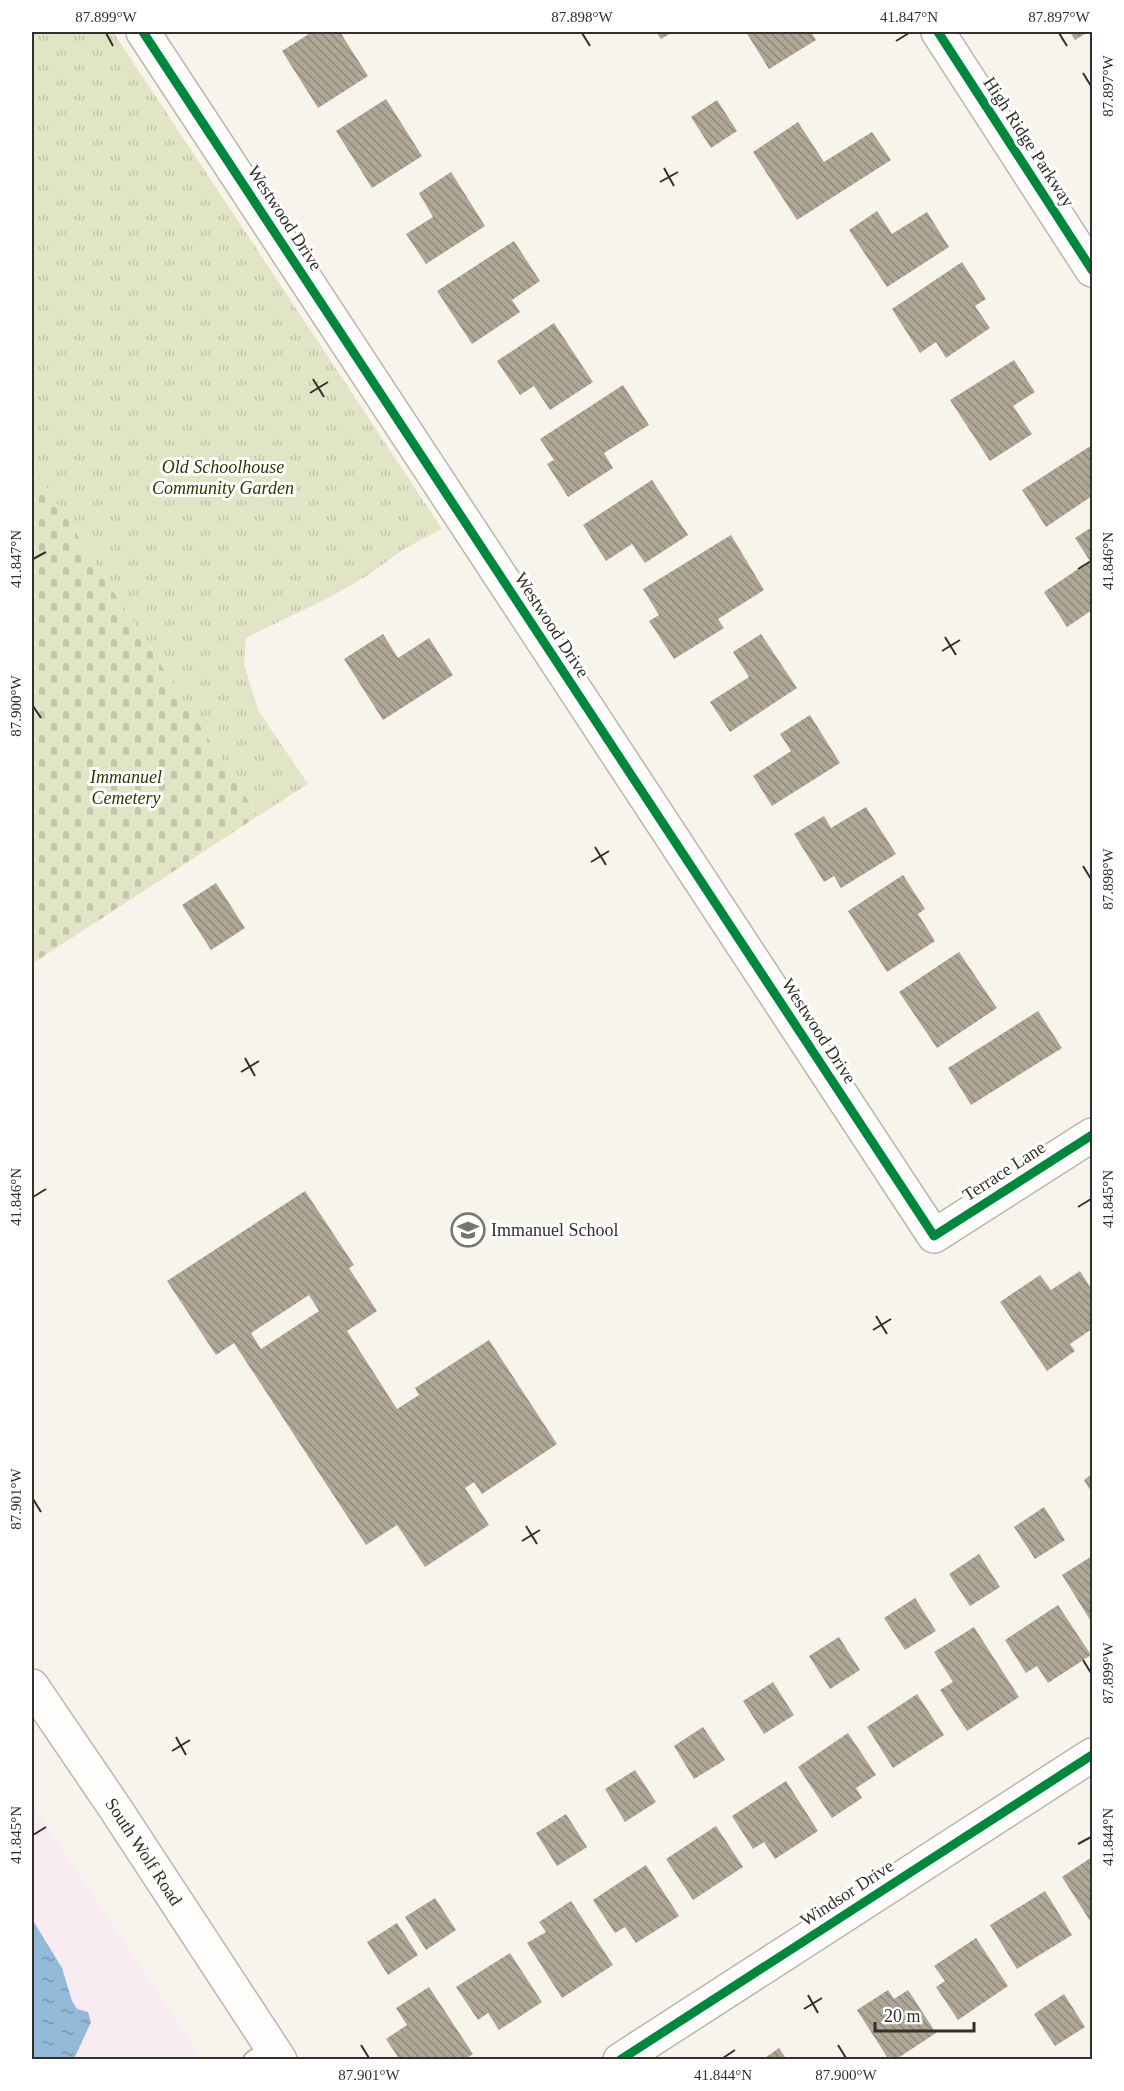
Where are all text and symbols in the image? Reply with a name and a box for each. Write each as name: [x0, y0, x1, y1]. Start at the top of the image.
text: 87.899°W: [75, 9, 138, 25]
text: 87.898°W: [551, 9, 614, 25]
text: 41.847°N: [880, 9, 938, 25]
text: 87.897°W: [1028, 9, 1091, 25]
text: 87.897°W: [1100, 54, 1116, 117]
street label: High Ridge Parkway: [979, 73, 1079, 211]
street label: Westwood Drive: [244, 162, 326, 274]
park label: Old Schoolhouse Community Garden: [152, 457, 294, 498]
text: 41.847°N: [8, 530, 24, 588]
text: 41.846°N: [1100, 532, 1116, 590]
street label: Westwood Drive: [511, 569, 593, 681]
text: 87.900°W: [8, 674, 24, 737]
park label: Immanuel Cemetery: [89, 767, 162, 808]
text: 87.898°W: [1100, 847, 1116, 910]
street label: Westwood Drive: [778, 975, 860, 1087]
street label: Terrace Lane: [959, 1137, 1049, 1205]
text: 41.846°N: [8, 1168, 24, 1226]
text: 41.845°N: [1100, 1170, 1116, 1228]
school or university icon: Immanuel School: [450, 1212, 486, 1248]
place label: Immanuel School: [491, 1220, 618, 1240]
text: 87.901°W: [8, 1467, 24, 1530]
text: 87.899°W: [1100, 1641, 1116, 1704]
street label: South Wolf Road: [101, 1794, 186, 1909]
text: 41.845°N: [8, 1806, 24, 1864]
text: 41.844°N: [1100, 1808, 1116, 1866]
street label: Windsor Drive: [797, 1856, 897, 1930]
scale bar: [875, 1995, 974, 2033]
text: 20 m: [884, 2006, 921, 2026]
text: 87.901°W: [338, 2067, 401, 2083]
text: 41.844°N: [694, 2067, 752, 2083]
text: 87.900°W: [815, 2067, 878, 2083]

